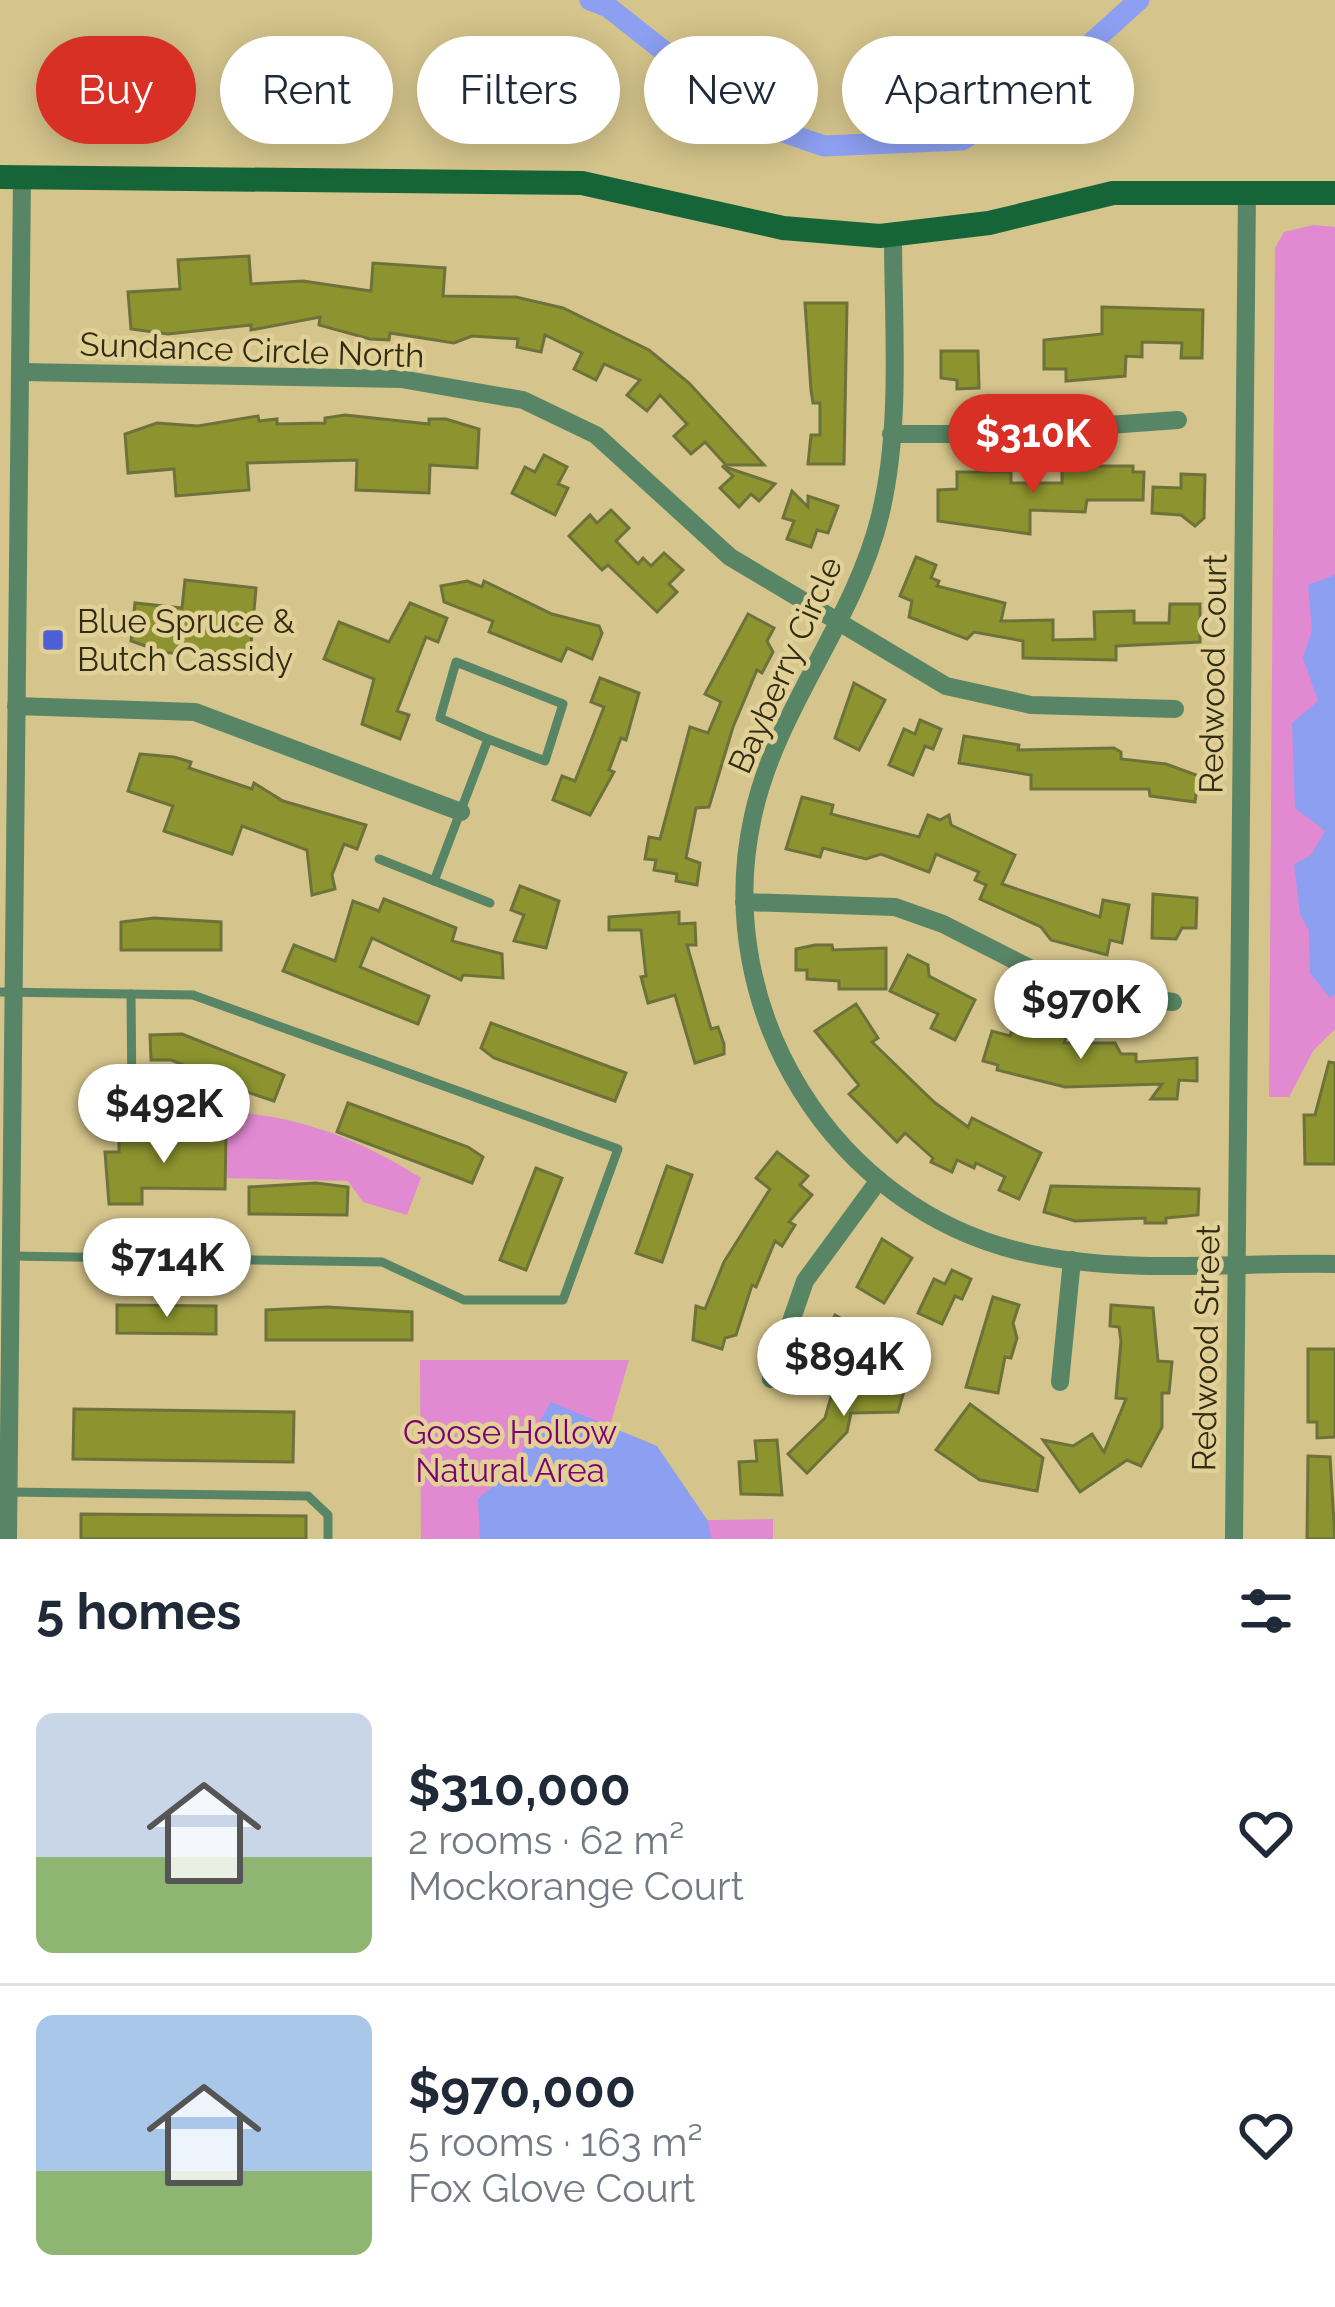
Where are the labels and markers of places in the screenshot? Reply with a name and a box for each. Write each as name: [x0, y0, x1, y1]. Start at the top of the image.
pin: $310K: [949, 394, 1117, 496]
place label: Blue Spruce & Butch Cassidy: [77, 602, 295, 679]
marker: Blue Spruce & Butch Cassidy: [40, 627, 66, 653]
pin: $970K: [997, 960, 1165, 1062]
pin: $492K: [80, 1064, 248, 1166]
pin: $714K: [83, 1218, 251, 1320]
pin: $894K: [760, 1317, 928, 1419]

